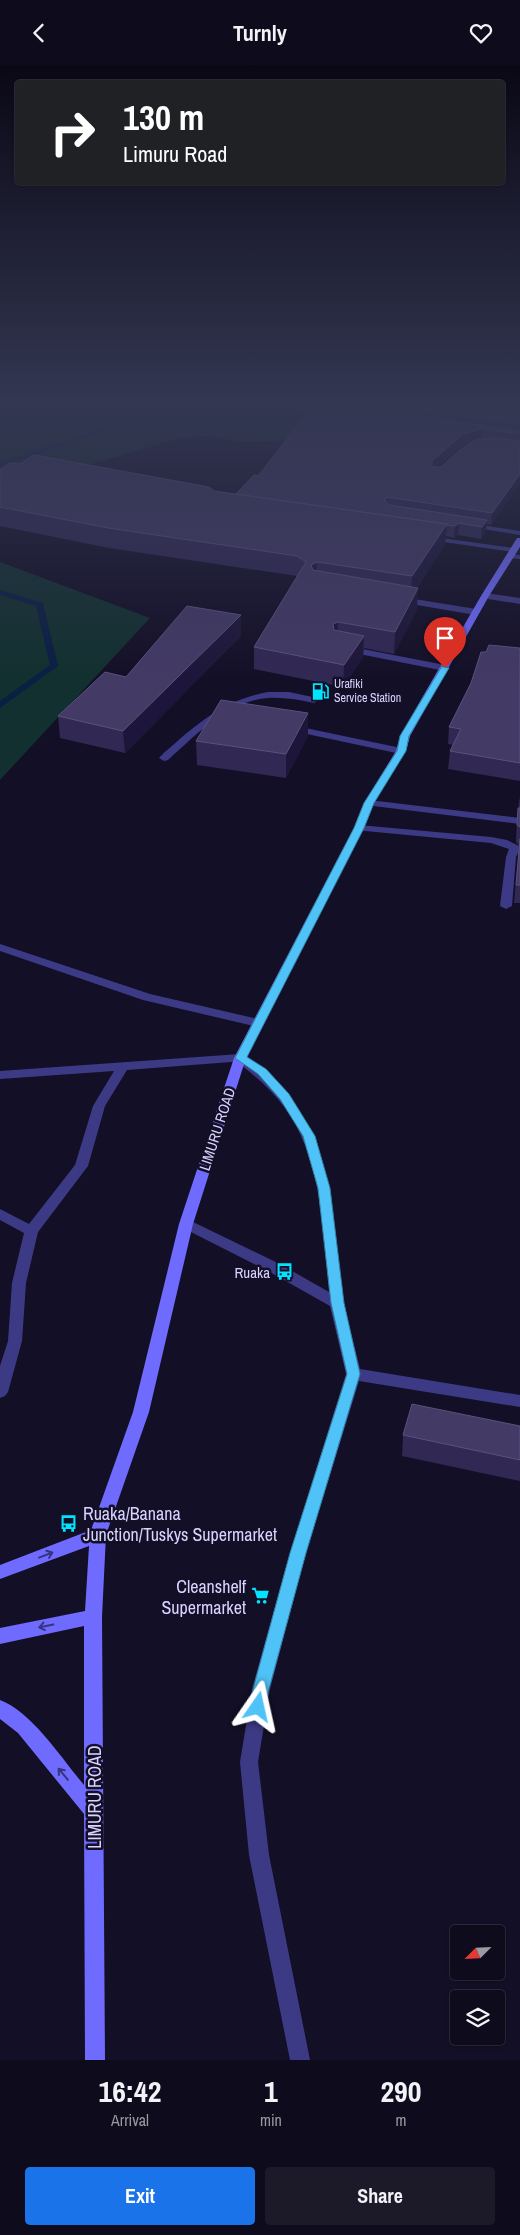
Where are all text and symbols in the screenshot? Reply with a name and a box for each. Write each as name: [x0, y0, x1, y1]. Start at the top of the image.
text: Turnly: [233, 18, 287, 48]
icon: back: [25, 19, 53, 47]
icon: heart: [467, 19, 495, 47]
text: 130 m: [123, 94, 204, 141]
icon: right: [40, 100, 105, 165]
text: Limuru Road: [123, 139, 227, 169]
pin: [424, 617, 466, 668]
icon: arrive: [431, 624, 459, 652]
place label: Urafiki Service Station: [334, 676, 401, 706]
fuel station icon: Urafiki Service Station: [310, 681, 330, 701]
street label: LIMURU ROAD: [194, 1085, 240, 1173]
place label: Ruaka: [234, 1262, 270, 1283]
bus stop icon: Ruaka: [274, 1262, 294, 1282]
place label: Ruaka/Banana Junction/Tuskys Supermarket: [83, 1501, 277, 1547]
bus stop icon: Ruaka/Banana Junction/Tuskys Supermarket: [59, 1513, 79, 1533]
one-way arrow: [37, 1550, 53, 1559]
place label: Cleanshelf Supermarket: [162, 1574, 247, 1620]
supermarket icon: Cleanshelf Supermarket: [250, 1586, 270, 1606]
one-way arrow: [39, 1622, 55, 1632]
position arrow: [231, 1680, 283, 1732]
street label: LIMURU ROAD: [82, 1745, 107, 1849]
one-way arrow: [57, 1767, 68, 1780]
north arrow: [450, 1925, 505, 1980]
map controls: [450, 1925, 505, 2045]
button: layers: [450, 1990, 505, 2045]
text: 16:42: [99, 2071, 161, 2111]
text: 1: [264, 2071, 278, 2111]
text: 290: [380, 2071, 421, 2111]
text: Arrival: [111, 2109, 149, 2131]
text: min: [260, 2109, 282, 2131]
text: m: [395, 2109, 406, 2131]
button: Exit: [25, 2167, 255, 2225]
button: Share: [265, 2167, 495, 2225]

